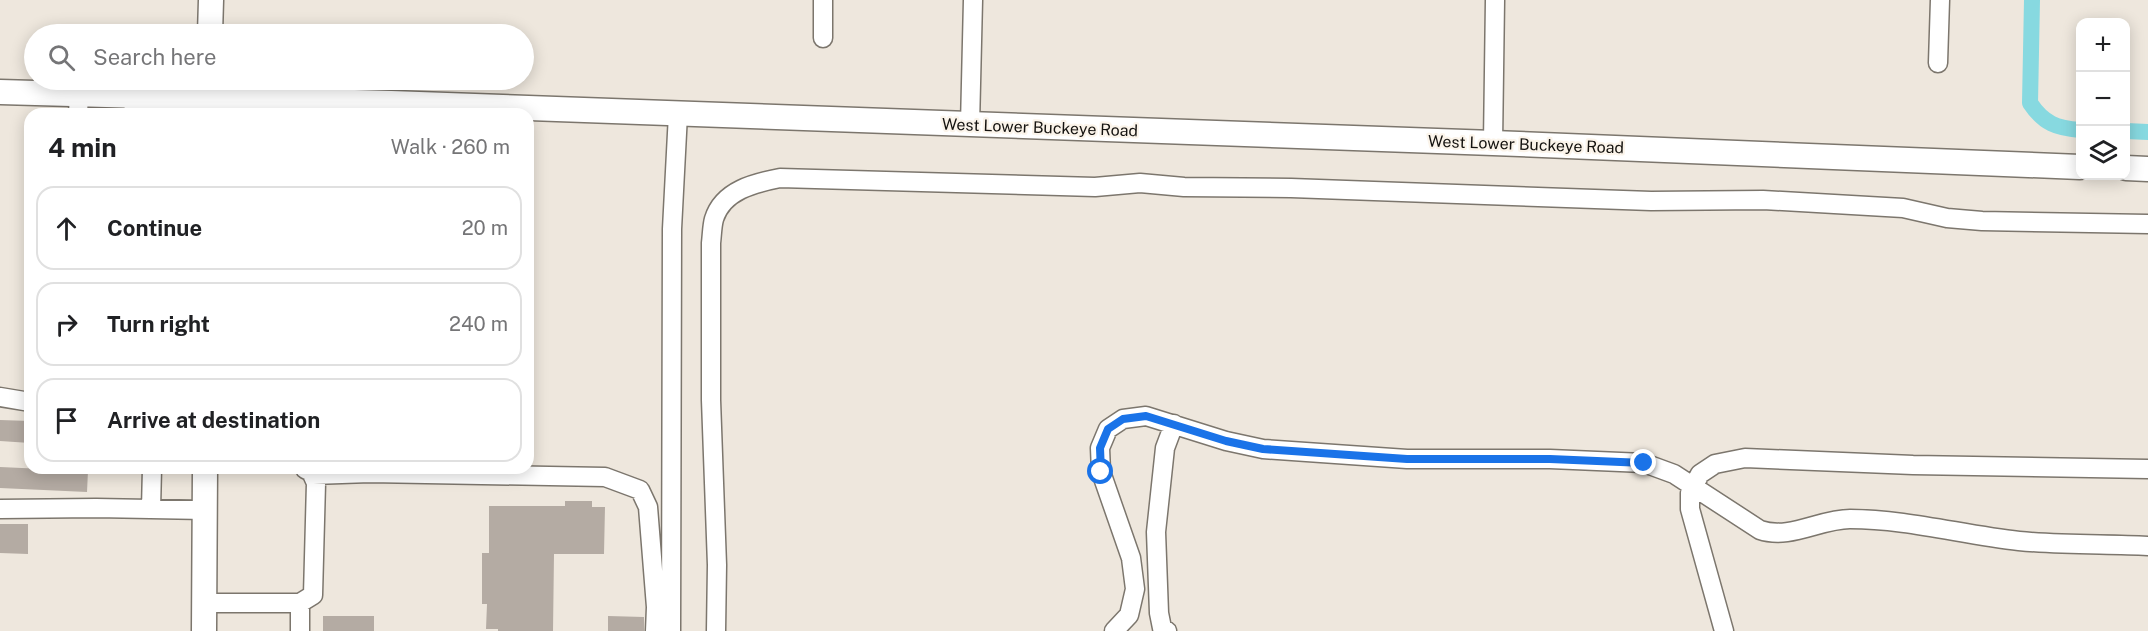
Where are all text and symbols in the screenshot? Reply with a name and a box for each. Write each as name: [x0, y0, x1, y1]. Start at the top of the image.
map controls: [2076, 18, 2130, 180]
button: +: [2076, 18, 2130, 72]
search box: [24, 24, 534, 90]
icon: search: [45, 41, 78, 74]
text: Search here: [93, 44, 217, 70]
button: −: [2076, 72, 2130, 126]
street label: West Lower Buckeye Road: [942, 115, 1138, 140]
button: layers: [2076, 126, 2130, 180]
text: 4 min: [48, 132, 117, 163]
street label: West Lower Buckeye Road: [1428, 132, 1624, 157]
text: Walk · 260 m: [391, 135, 510, 159]
icon: ahead: [50, 212, 83, 245]
text: Continue: [107, 215, 202, 241]
text: 20 m: [462, 216, 508, 240]
icon: right: [50, 308, 83, 341]
text: Turn right: [107, 311, 210, 337]
text: 240 m: [449, 312, 508, 336]
icon: arrive: [50, 404, 83, 437]
text: Arrive at destination: [107, 407, 320, 433]
route end: [1630, 449, 1656, 475]
route start: [1087, 458, 1113, 484]

